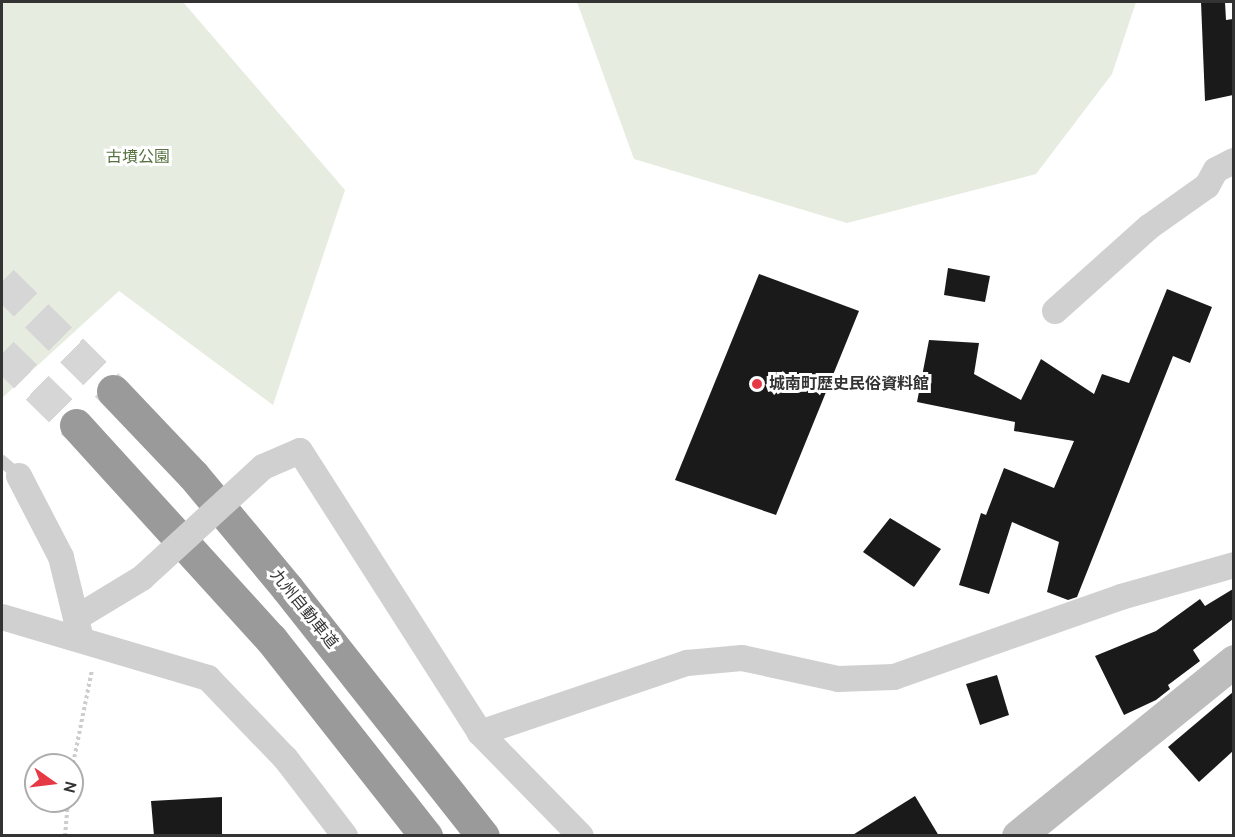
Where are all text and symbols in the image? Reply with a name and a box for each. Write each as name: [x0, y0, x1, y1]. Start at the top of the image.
park label: 古墳公園: [106, 147, 170, 167]
place label: 城南町歴史民俗資料館: [769, 374, 929, 394]
marker: 城南町歴史民俗資料館: [750, 377, 764, 391]
street label: 九州自動車道: [266, 566, 342, 652]
north arrow: [24, 753, 84, 813]
text: N: [59, 779, 81, 795]

